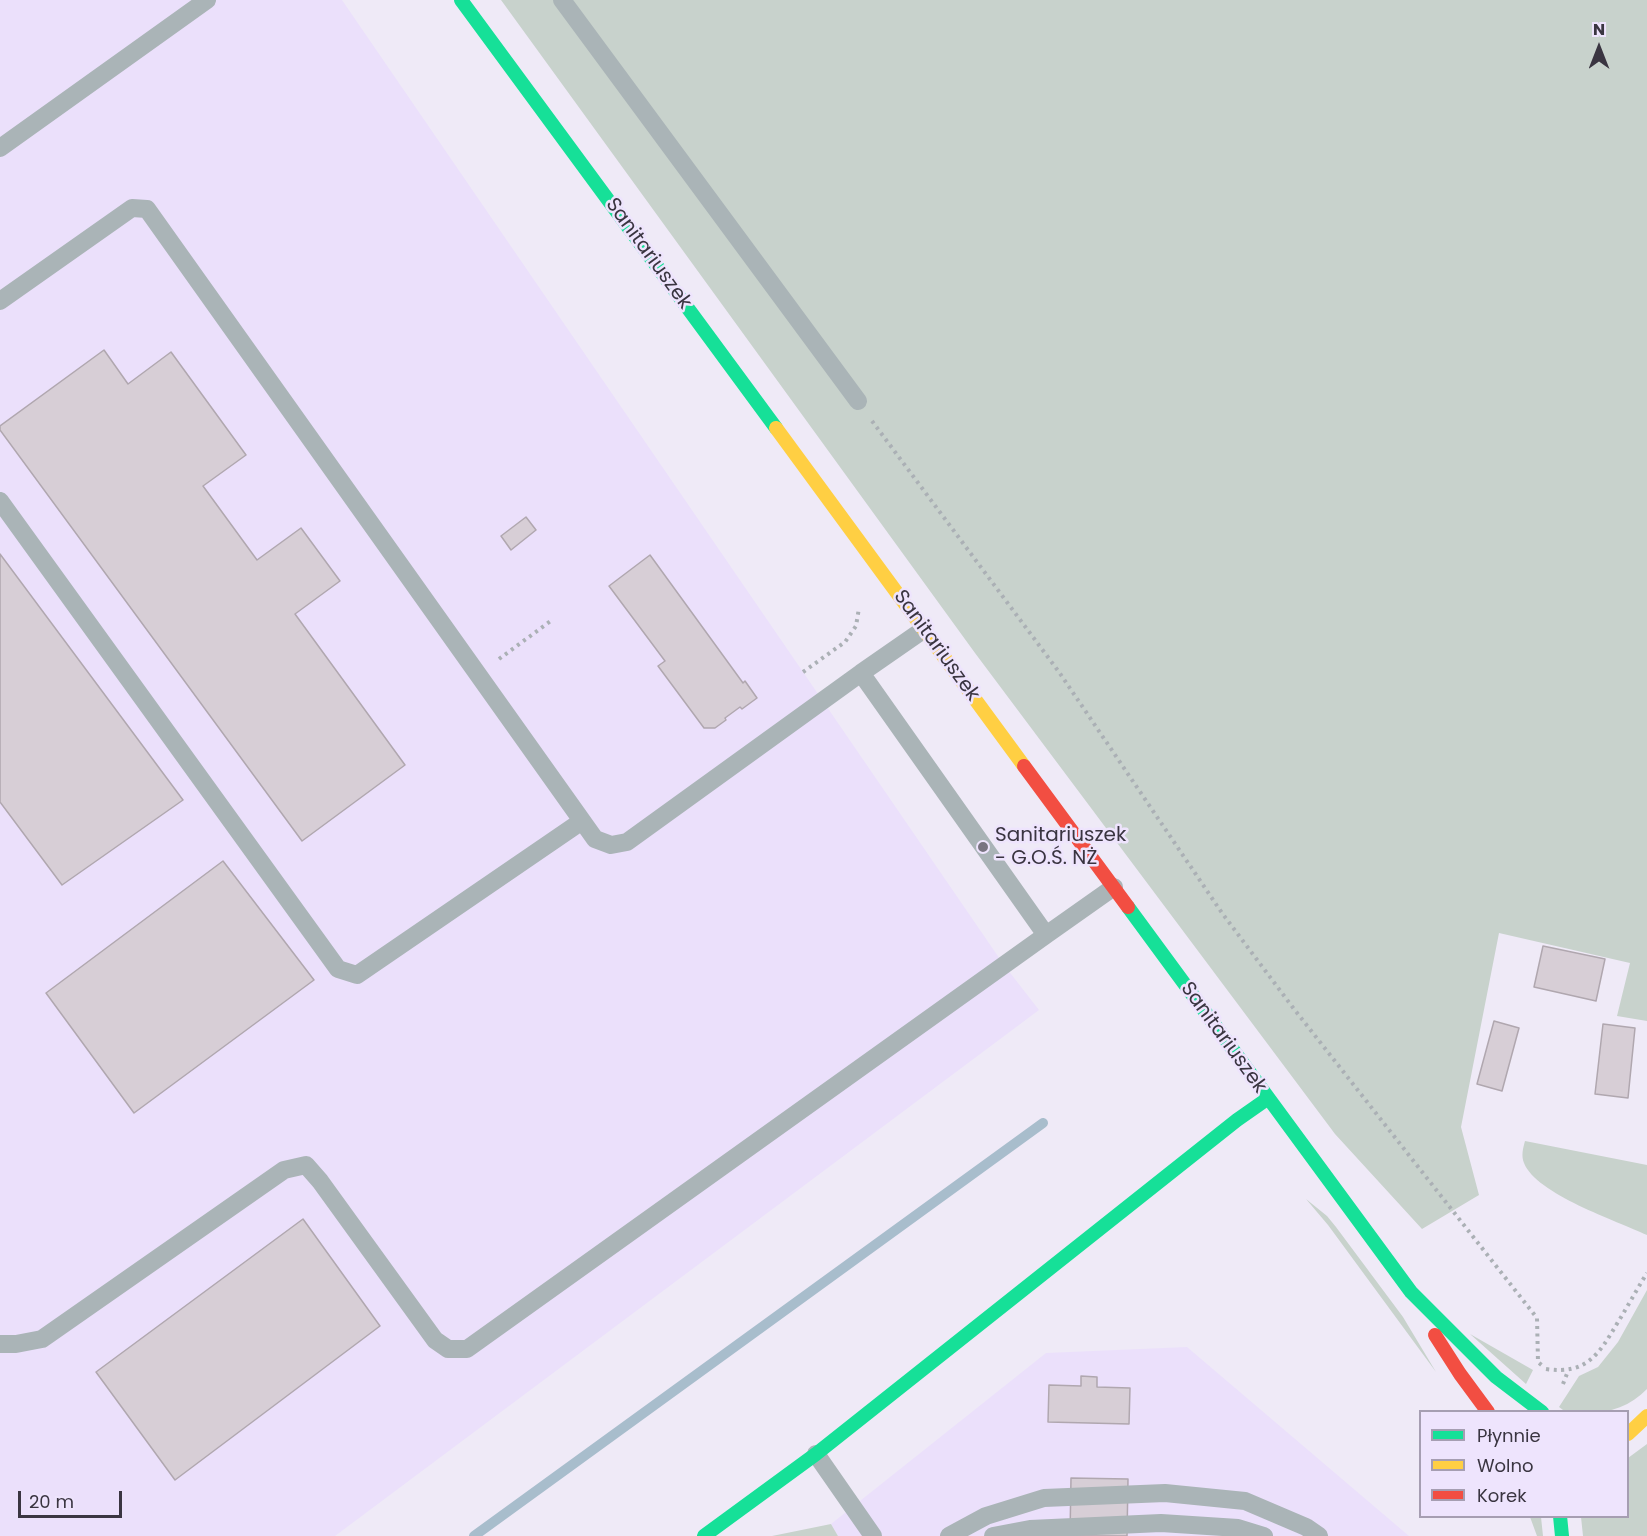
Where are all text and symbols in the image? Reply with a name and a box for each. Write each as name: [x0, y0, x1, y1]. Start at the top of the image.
north arrow: [1569, 18, 1629, 78]
text: N: [1593, 18, 1605, 41]
street label: Sanitariuszek: [600, 194, 696, 314]
street label: Sanitariuszek: [888, 586, 984, 706]
place label: Sanitariuszek - G.O.Ś. NŻ: [995, 824, 1126, 871]
marker: Sanitariuszek - G.O.Ś. NŻ: [976, 840, 990, 854]
street label: Sanitariuszek: [1175, 978, 1271, 1098]
legend: [1419, 1410, 1629, 1518]
text: Płynnie: [1477, 1423, 1541, 1448]
text: Wolno: [1477, 1453, 1534, 1478]
scale bar: [21, 1479, 124, 1517]
text: Korek: [1477, 1483, 1526, 1508]
text: 20 m: [29, 1489, 74, 1514]

